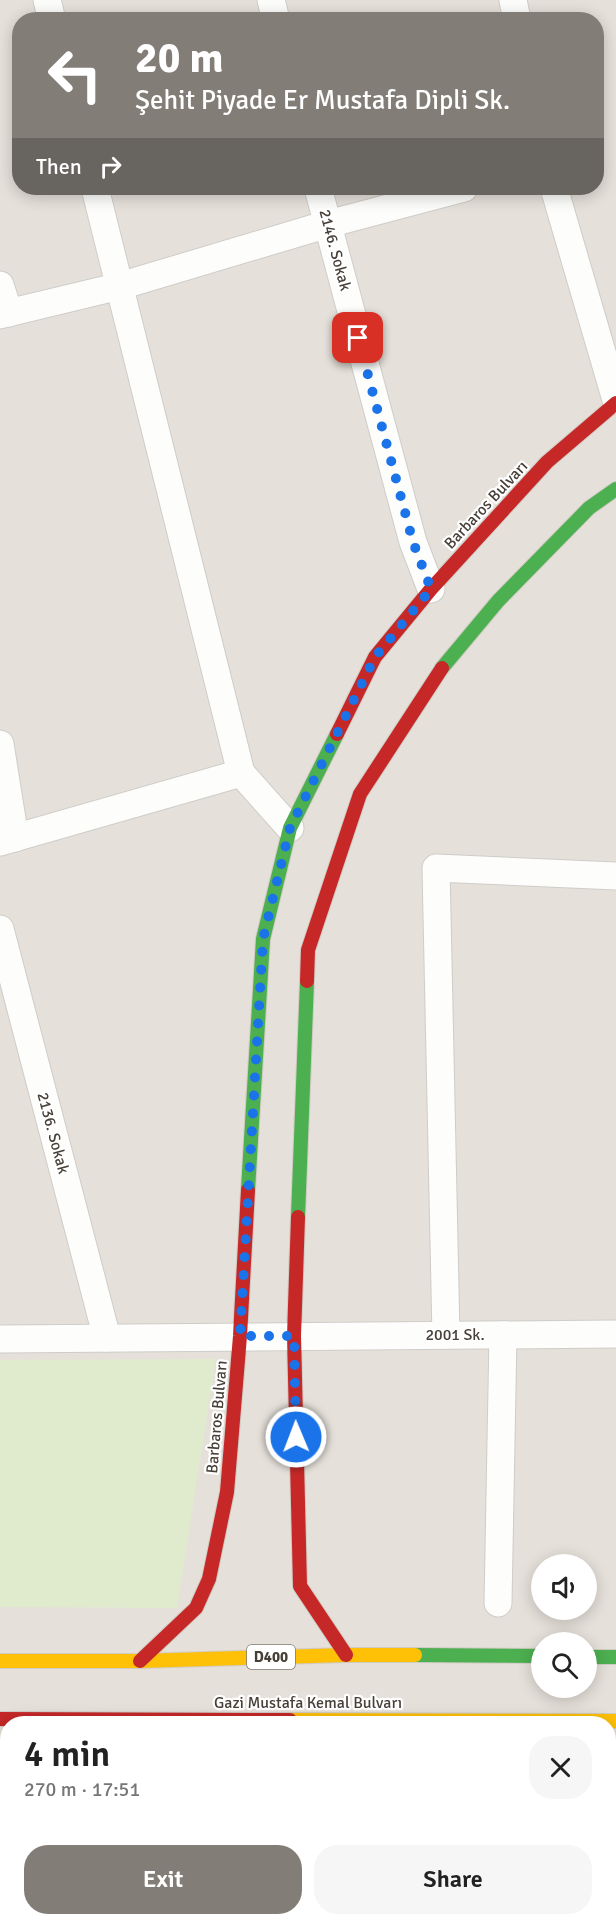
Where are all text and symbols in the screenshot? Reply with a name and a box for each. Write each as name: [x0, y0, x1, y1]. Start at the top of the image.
text: 20 m: [135, 33, 224, 84]
icon: left: [36, 36, 114, 114]
text: Şehit Piyade Er Mustafa Dipli Sk.: [135, 84, 510, 117]
icon: right: [94, 150, 127, 183]
text: Then: [36, 153, 82, 180]
street label: 2146. Sokak: [315, 207, 355, 293]
pin: [332, 312, 383, 363]
icon: arrive: [341, 321, 374, 354]
street label: Barbaros Bulvarı: [440, 457, 532, 553]
street label: 2136. Sokak: [33, 1090, 73, 1176]
street label: 2001 Sk.: [425, 1325, 485, 1345]
street label: Barbaros Bulvarı: [202, 1360, 232, 1474]
position arrow: [264, 1405, 328, 1469]
map controls: [531, 1554, 597, 1698]
button: sound: [531, 1554, 597, 1620]
button: search: [531, 1632, 597, 1698]
road number: D400: [247, 1645, 295, 1669]
street label: Gazi Mustafa Kemal Bulvarı: [214, 1693, 402, 1713]
text: 4 min: [24, 1732, 110, 1777]
button: close: [529, 1736, 592, 1799]
text: 270 m · 17:51: [24, 1777, 140, 1802]
button: Exit: [24, 1845, 302, 1914]
button: Share: [314, 1845, 592, 1914]

